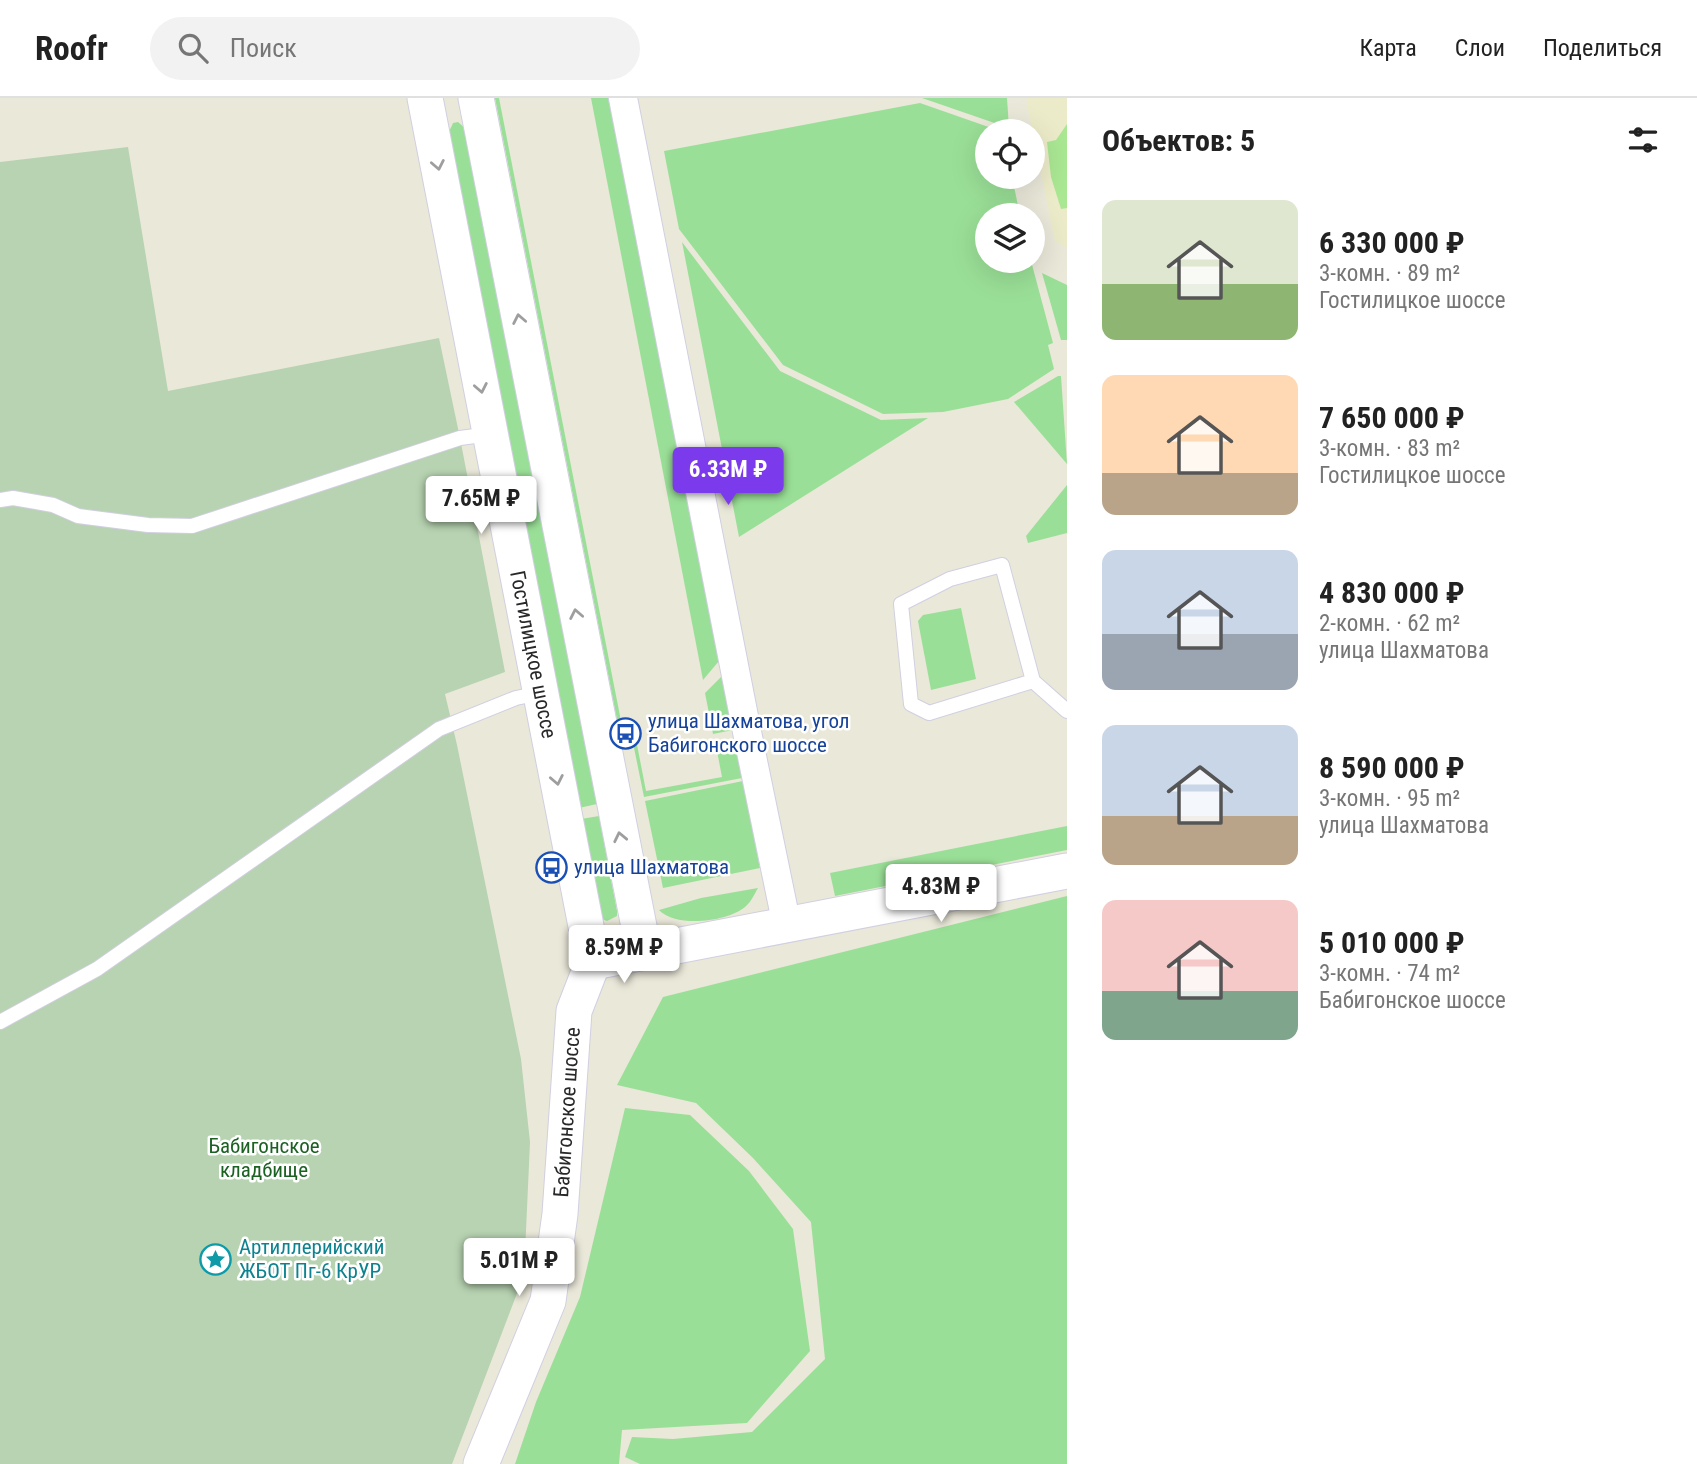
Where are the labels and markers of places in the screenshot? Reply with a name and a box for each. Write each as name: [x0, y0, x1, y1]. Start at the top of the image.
pin: 6.33M ₽: [663, 448, 793, 507]
pin: 7.65M ₽: [416, 476, 546, 536]
place label: улица Шахматова, угол Бабигонского шоссе: [648, 709, 850, 757]
bus stop icon: улица Шахматова, угол Бабигонского шоссе: [608, 716, 642, 750]
bus stop icon: улица Шахматова: [534, 850, 568, 884]
place label: улица Шахматова: [574, 855, 729, 879]
pin: 4.83M ₽: [876, 864, 1006, 924]
pin: 8.59M ₽: [559, 926, 689, 985]
place label: Артиллерийский ЖБОТ Пг-6 КрУР: [239, 1235, 384, 1283]
pin: 5.01M ₽: [454, 1238, 584, 1298]
place icon: Артиллерийский ЖБОТ Пг-6 КрУР: [199, 1242, 233, 1276]

